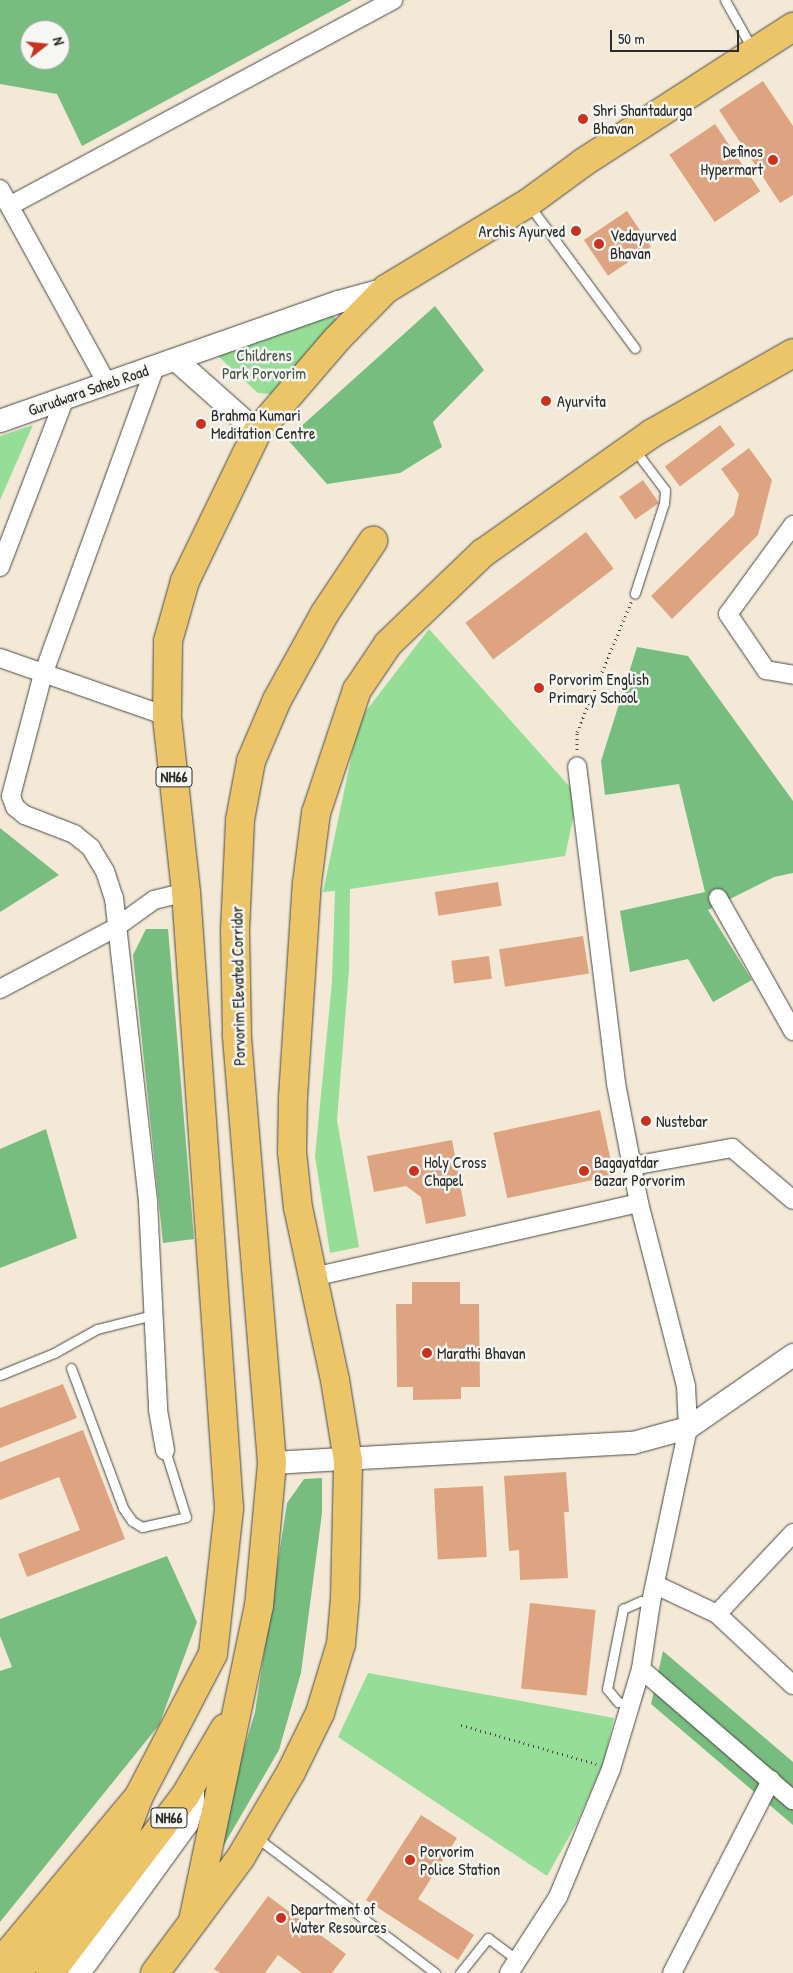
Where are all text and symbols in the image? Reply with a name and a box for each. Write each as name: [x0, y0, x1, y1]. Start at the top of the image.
north arrow: [20, 20, 70, 70]
scale bar: [613, 20, 742, 52]
text: 50 m: [618, 28, 645, 49]
text: N: [49, 35, 69, 47]
place label: Shri Shantadurga Bhavan: [593, 100, 692, 138]
marker: Shri Shantadurga Bhavan: [577, 113, 589, 125]
place label: Definos Hypermart: [701, 141, 763, 179]
marker: Definos Hypermart: [767, 154, 779, 166]
place label: Archis Ayurved: [479, 221, 565, 241]
marker: Archis Ayurved: [569, 224, 583, 238]
place label: Vedayurved Bhavan: [610, 225, 676, 263]
marker: Vedayurved Bhavan: [592, 237, 606, 251]
park label: Childrens Park Porvorim: [222, 345, 306, 383]
street label: Gurudwara Saheb Road: [25, 360, 151, 420]
place label: Ayurvita: [557, 391, 606, 411]
marker: Ayurvita: [539, 394, 553, 408]
place label: Brahma Kumari Meditation Centre: [211, 405, 315, 443]
marker: Brahma Kumari Meditation Centre: [195, 418, 207, 430]
place label: Porvorim English Primary School: [549, 669, 649, 707]
marker: Porvorim English Primary School: [533, 682, 545, 694]
road number: NH66: [155, 764, 193, 790]
street label: Porvorim Elevated Corridor: [227, 906, 249, 1066]
place label: Nustebar: [656, 1111, 708, 1131]
marker: Nustebar: [640, 1115, 652, 1127]
place label: Holy Cross Chapel: [424, 1152, 486, 1190]
place label: Bagayatdar Bazar Porvorim: [594, 1152, 685, 1190]
marker: Holy Cross Chapel: [408, 1165, 420, 1177]
marker: Bagayatdar Bazar Porvorim: [578, 1165, 590, 1177]
place label: Marathi Bhavan: [437, 1343, 526, 1363]
marker: Marathi Bhavan: [421, 1347, 433, 1359]
road number: NH66: [150, 1806, 188, 1830]
place label: Porvorim Police Station: [420, 1841, 500, 1879]
marker: Porvorim Police Station: [404, 1854, 416, 1866]
place label: Department of Water Resources: [291, 1899, 386, 1937]
marker: Department of Water Resources: [275, 1912, 287, 1924]

